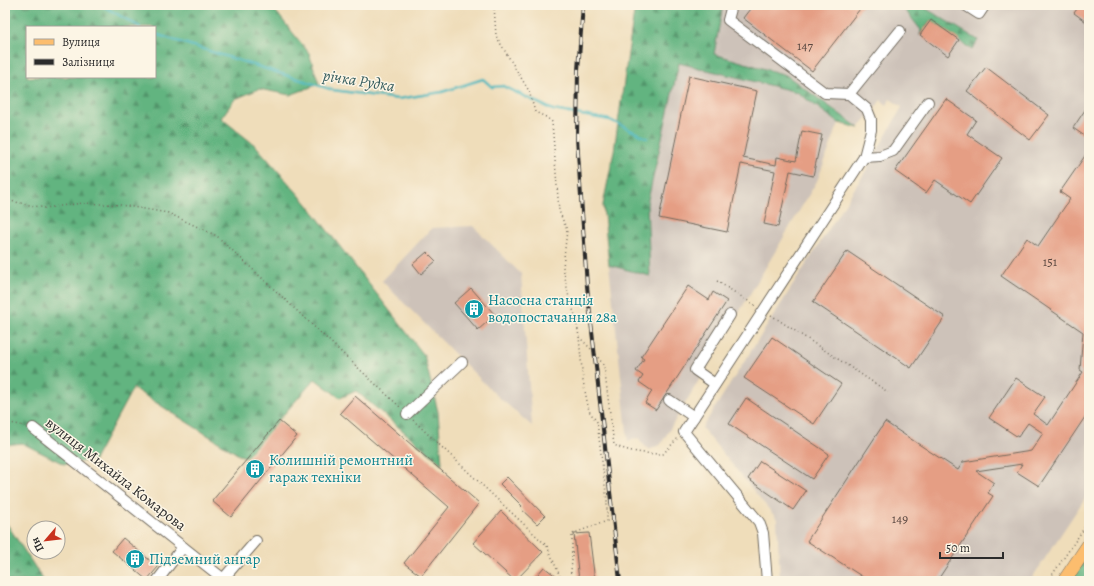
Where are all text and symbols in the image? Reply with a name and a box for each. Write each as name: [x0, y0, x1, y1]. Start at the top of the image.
legend: [26, 26, 156, 78]
text: Вулиця: [62, 34, 100, 50]
house number: 147: [797, 37, 813, 54]
text: Залізниця: [62, 54, 115, 70]
water label: річка Рудка: [320, 64, 396, 98]
house number: 151: [1043, 253, 1058, 270]
place label: Насосна станція водопостачання 28а: [488, 290, 617, 327]
building icon: Насосна станція водопостачання 28а: [463, 298, 485, 320]
street label: вулиця Михайла Комарова: [42, 413, 191, 535]
place label: Колишній ремонтний гараж техніки: [269, 450, 413, 487]
building icon: Колишній ремонтний гараж техніки: [244, 458, 266, 480]
house number: 149: [892, 510, 908, 527]
north arrow: [26, 520, 66, 560]
text: Пн: [27, 534, 48, 554]
scale bar: [940, 534, 1003, 560]
text: 50 m: [946, 540, 970, 556]
building icon: Підземний ангар: [124, 548, 146, 570]
place label: Підземний ангар: [149, 549, 261, 569]

